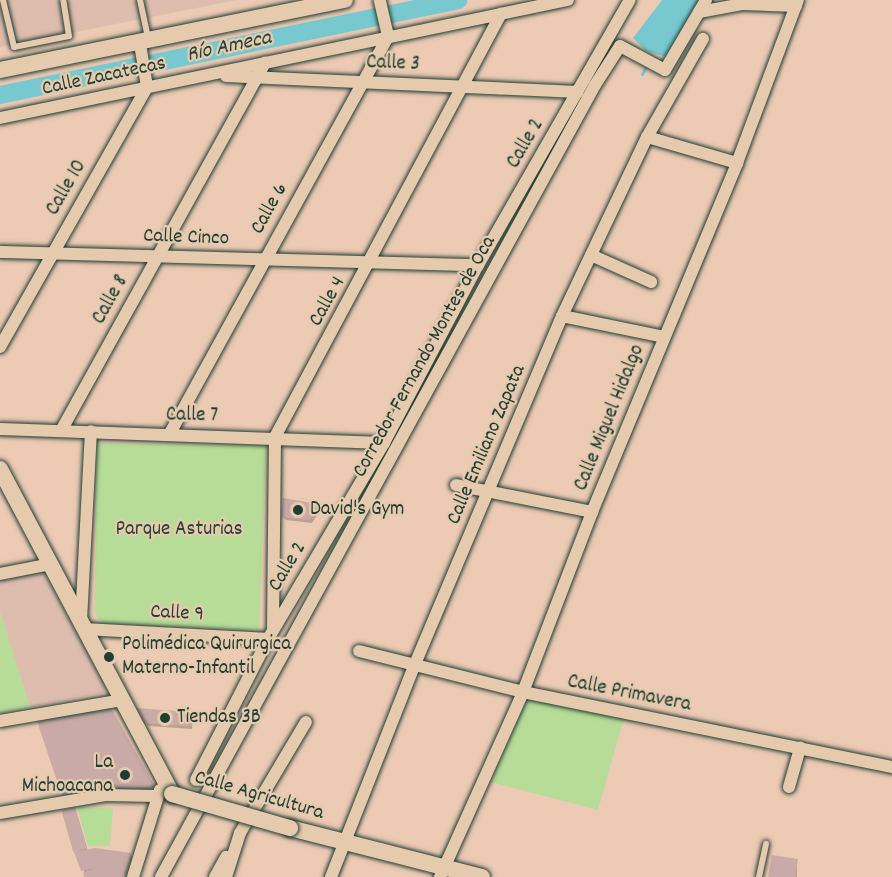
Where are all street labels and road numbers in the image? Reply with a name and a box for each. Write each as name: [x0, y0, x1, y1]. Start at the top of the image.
street label: Calle 3: [366, 50, 420, 78]
street label: Calle Zacatecas: [40, 52, 168, 102]
street label: Calle 2: [502, 115, 550, 173]
street label: Calle 10: [41, 156, 93, 220]
street label: Calle 6: [246, 179, 294, 239]
street label: Calle Cinco: [143, 224, 229, 252]
street label: Corredor Fernando Montes de Oca: [348, 232, 502, 482]
street label: Calle 8: [87, 271, 135, 329]
street label: Calle 4: [304, 273, 352, 331]
street label: Calle Miguel Hidalgo: [569, 341, 651, 495]
street label: Calle Emiliano Zapata: [442, 361, 532, 529]
street label: Calle 7: [166, 403, 218, 429]
street label: Calle 2: [263, 538, 313, 596]
street label: Calle 9: [149, 600, 205, 628]
street label: Calle Primavera: [565, 670, 693, 718]
street label: Calle Agricultura: [191, 765, 327, 827]

